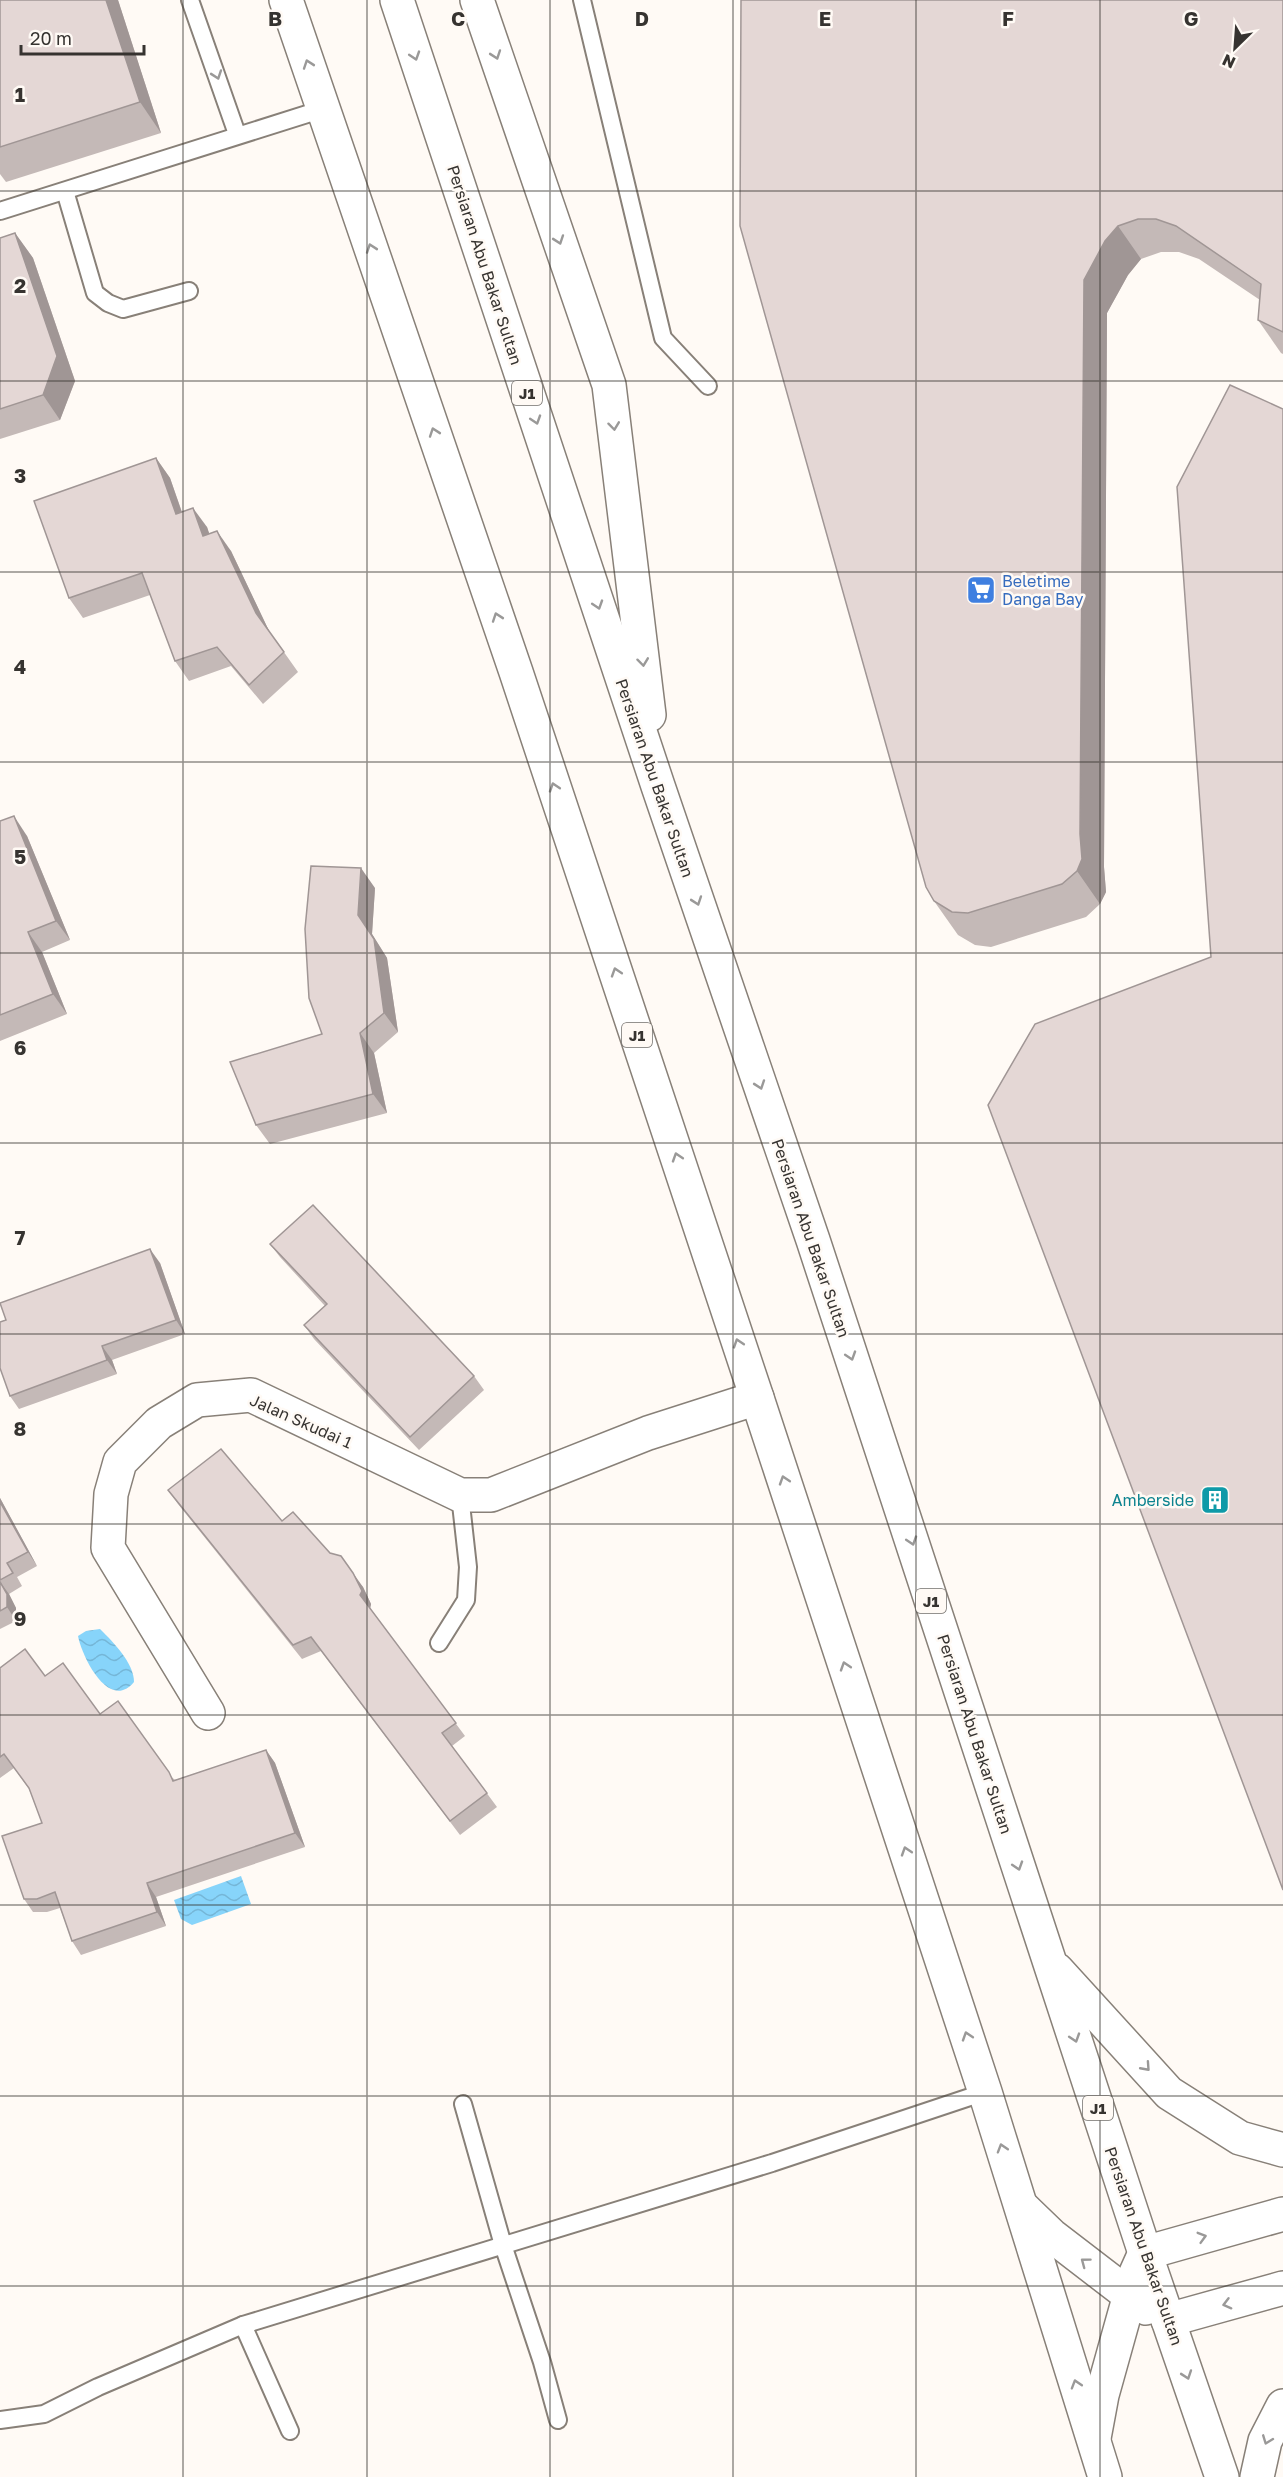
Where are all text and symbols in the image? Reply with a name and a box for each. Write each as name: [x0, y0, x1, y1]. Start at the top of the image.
text: B: [268, 6, 282, 30]
text: C: [451, 6, 465, 30]
text: D: [635, 6, 649, 30]
text: E: [819, 6, 831, 30]
text: F: [1002, 6, 1014, 30]
text: G: [1184, 6, 1198, 30]
scale bar: [21, 18, 144, 56]
north arrow: [1205, 18, 1265, 78]
text: 20 m: [30, 27, 72, 49]
one-way arrow: [489, 49, 502, 60]
one-way arrow: [408, 50, 420, 60]
text: N: [1219, 50, 1238, 73]
one-way arrow: [302, 59, 315, 69]
one-way arrow: [209, 69, 222, 80]
text: 1: [15, 82, 25, 106]
street label: Persiaran Abu Bakar Sultan: [443, 163, 527, 367]
one-way arrow: [552, 234, 565, 245]
one-way arrow: [365, 243, 378, 254]
text: 2: [14, 273, 26, 297]
road number: J1: [512, 381, 542, 405]
one-way arrow: [529, 414, 541, 425]
one-way arrow: [607, 422, 620, 431]
one-way arrow: [429, 428, 441, 438]
text: 3: [14, 463, 26, 487]
place label: Beletime Danga Bay: [1002, 571, 1083, 609]
supermarket icon: Beletime Danga Bay: [965, 574, 997, 606]
one-way arrow: [590, 599, 603, 610]
one-way arrow: [492, 612, 505, 623]
text: 4: [14, 654, 26, 678]
one-way arrow: [636, 657, 648, 666]
street label: Persiaran Abu Bakar Sultan: [612, 676, 698, 880]
one-way arrow: [549, 782, 562, 793]
text: 5: [14, 844, 26, 868]
one-way arrow: [689, 895, 702, 906]
one-way arrow: [611, 967, 623, 978]
road number: J1: [622, 1023, 652, 1047]
text: 6: [14, 1035, 26, 1059]
one-way arrow: [752, 1079, 765, 1090]
street label: Persiaran Abu Bakar Sultan: [768, 1136, 854, 1340]
one-way arrow: [672, 1152, 684, 1163]
text: 7: [15, 1225, 26, 1249]
one-way arrow: [733, 1338, 746, 1348]
one-way arrow: [843, 1350, 856, 1361]
street label: Jalan Skudai 1: [247, 1390, 355, 1453]
text: 8: [14, 1416, 26, 1440]
one-way arrow: [779, 1475, 791, 1486]
building icon: Amberside: [1199, 1484, 1231, 1516]
place label: Amberside: [1112, 1490, 1194, 1510]
one-way arrow: [904, 1535, 917, 1546]
road number: J1: [916, 1589, 946, 1613]
text: 9: [14, 1606, 26, 1630]
street label: Persiaran Abu Bakar Sultan: [933, 1632, 1017, 1836]
one-way arrow: [839, 1661, 852, 1672]
one-way arrow: [900, 1846, 913, 1857]
one-way arrow: [1011, 1860, 1023, 1871]
one-way arrow: [961, 2031, 974, 2042]
one-way arrow: [1067, 2032, 1080, 2043]
one-way arrow: [1139, 2061, 1150, 2071]
road number: J1: [1083, 2096, 1113, 2120]
one-way arrow: [997, 2144, 1009, 2154]
street label: Persiaran Abu Bakar Sultan: [1101, 2144, 1187, 2348]
one-way arrow: [1196, 2232, 1207, 2244]
one-way arrow: [1080, 2258, 1091, 2269]
one-way arrow: [1222, 2297, 1232, 2309]
one-way arrow: [1180, 2369, 1193, 2380]
one-way arrow: [1071, 2379, 1083, 2390]
one-way arrow: [1261, 2435, 1274, 2445]

